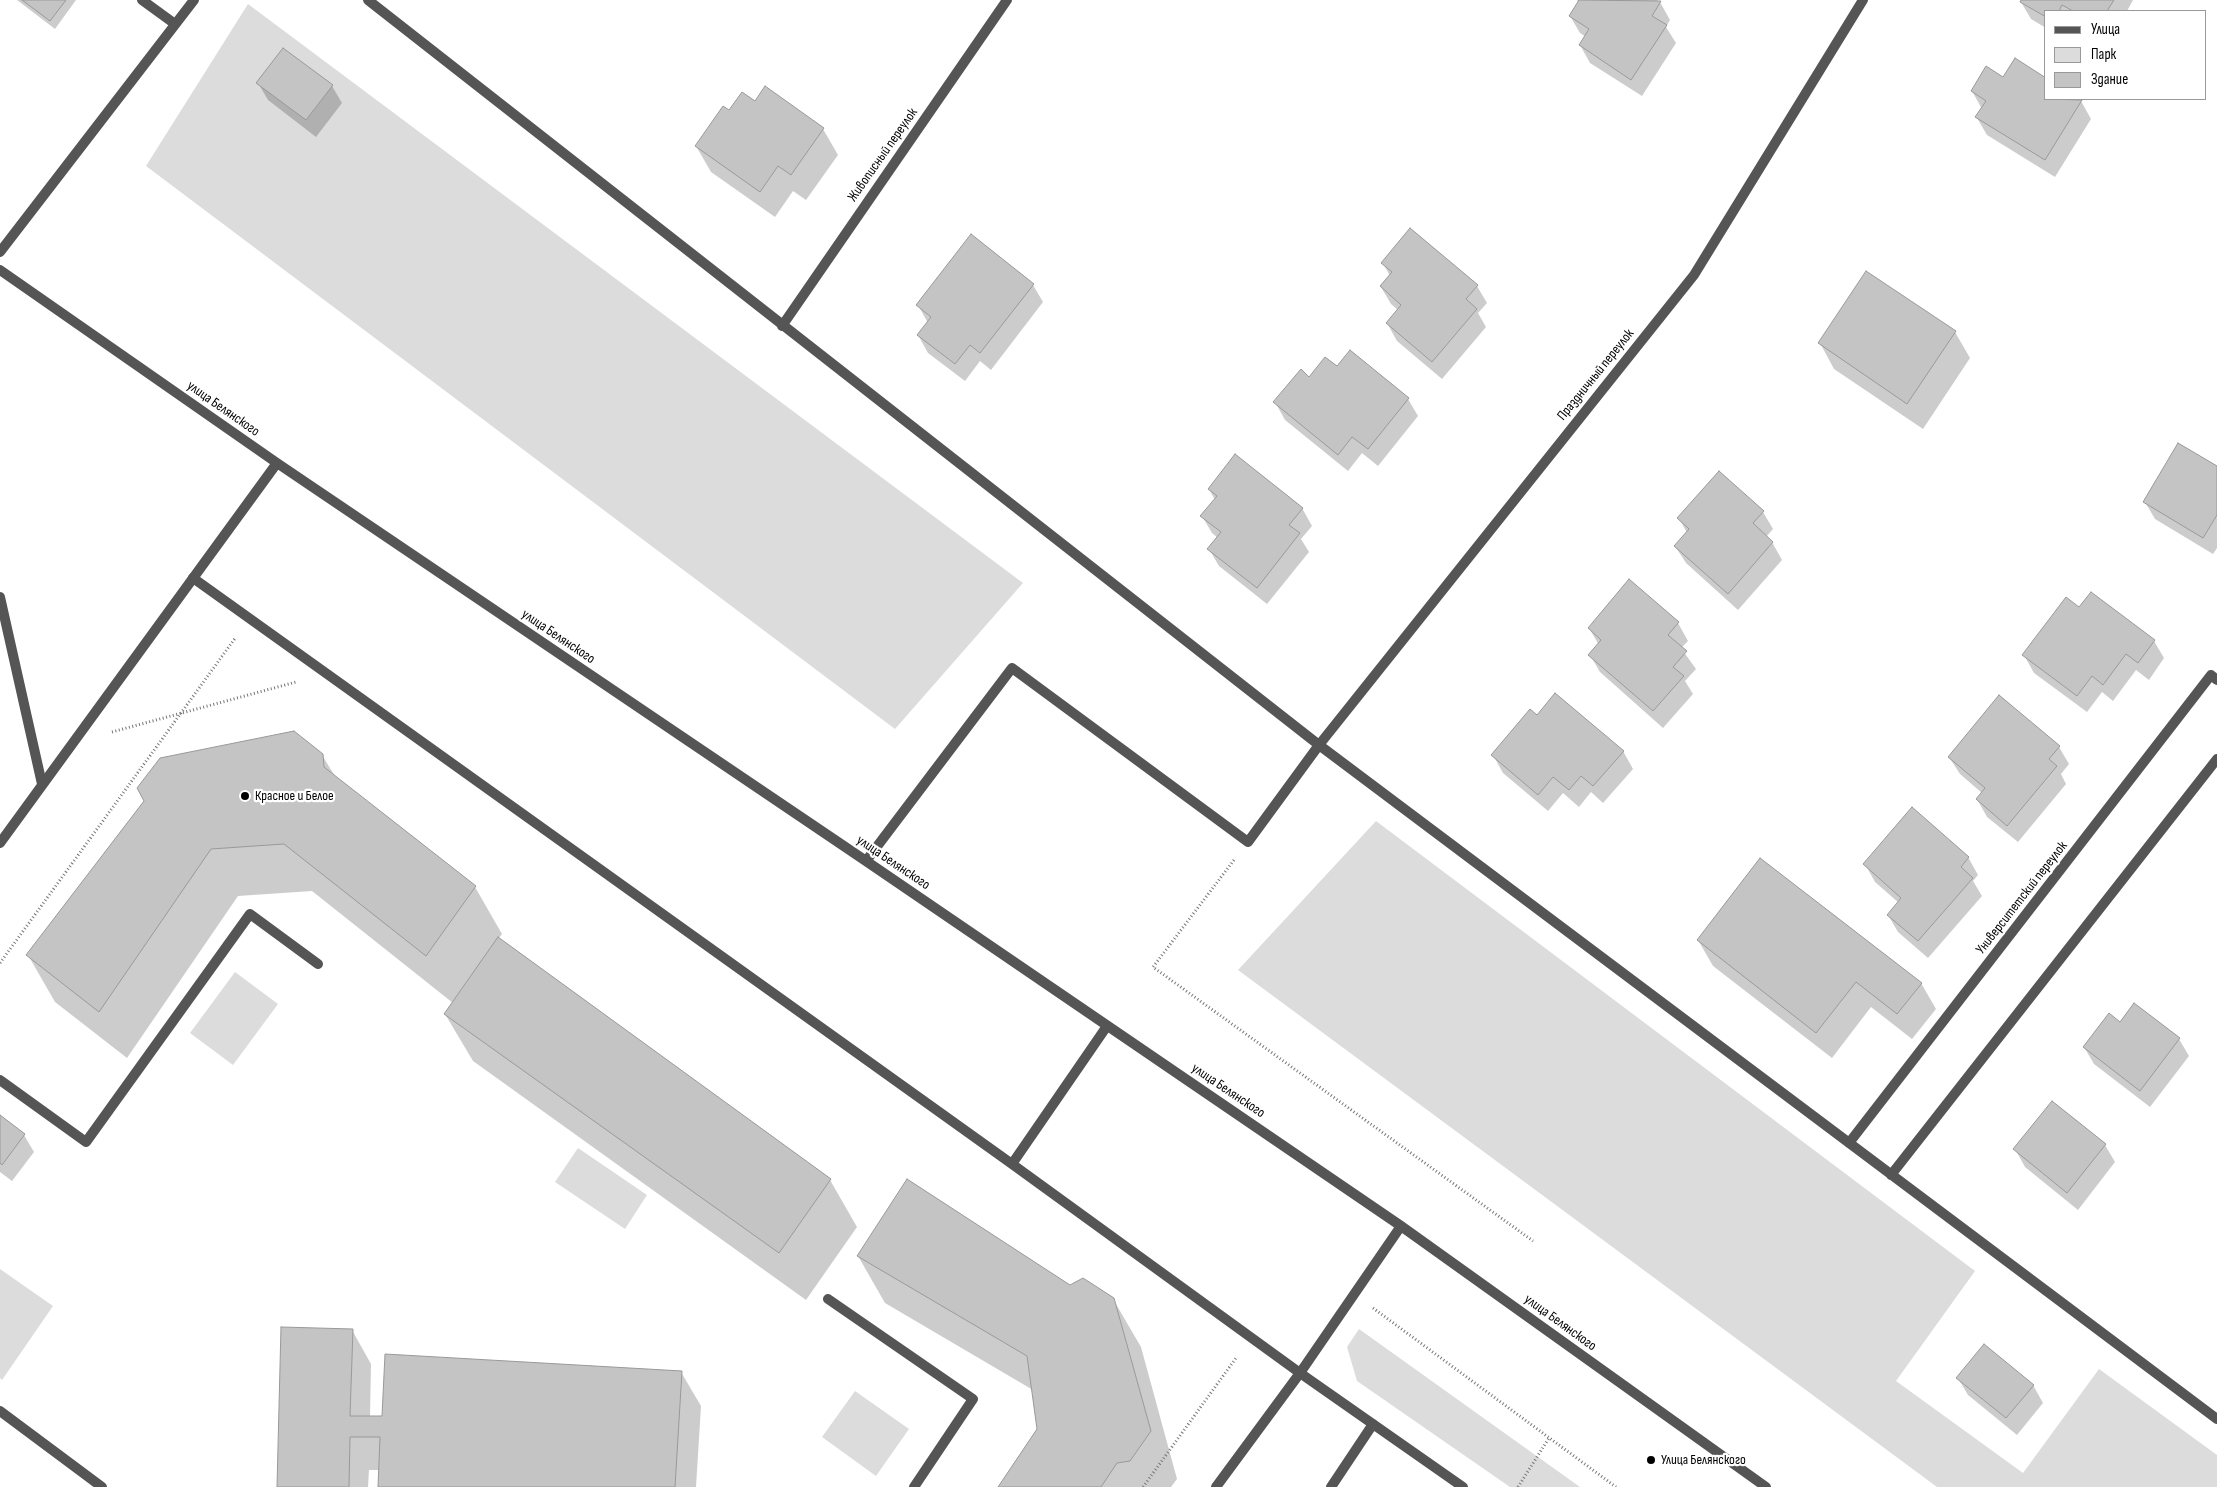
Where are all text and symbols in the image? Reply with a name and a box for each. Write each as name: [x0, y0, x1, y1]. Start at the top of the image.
legend: [2044, 10, 2207, 100]
text: Улица: [2091, 20, 2120, 39]
text: Парк: [2091, 45, 2116, 64]
text: Здание: [2091, 70, 2128, 89]
street label: Живописный переулок: [844, 105, 922, 205]
street label: Праздничный переулок: [1554, 326, 1638, 424]
street label: улица Белянского: [183, 378, 263, 440]
street label: улица Белянского: [518, 606, 598, 668]
place label: Красное и Белое: [255, 788, 334, 804]
marker: Красное и Белое: [239, 790, 251, 802]
street label: улица Белянского: [853, 832, 933, 894]
street label: Университетский переулок: [1973, 838, 2071, 958]
street label: улица Белянского: [1188, 1060, 1268, 1122]
street label: улица Белянского: [1521, 1291, 1599, 1355]
place label: Улица Белянского: [1661, 1452, 1746, 1468]
marker: Улица Белянского: [1645, 1454, 1657, 1466]

